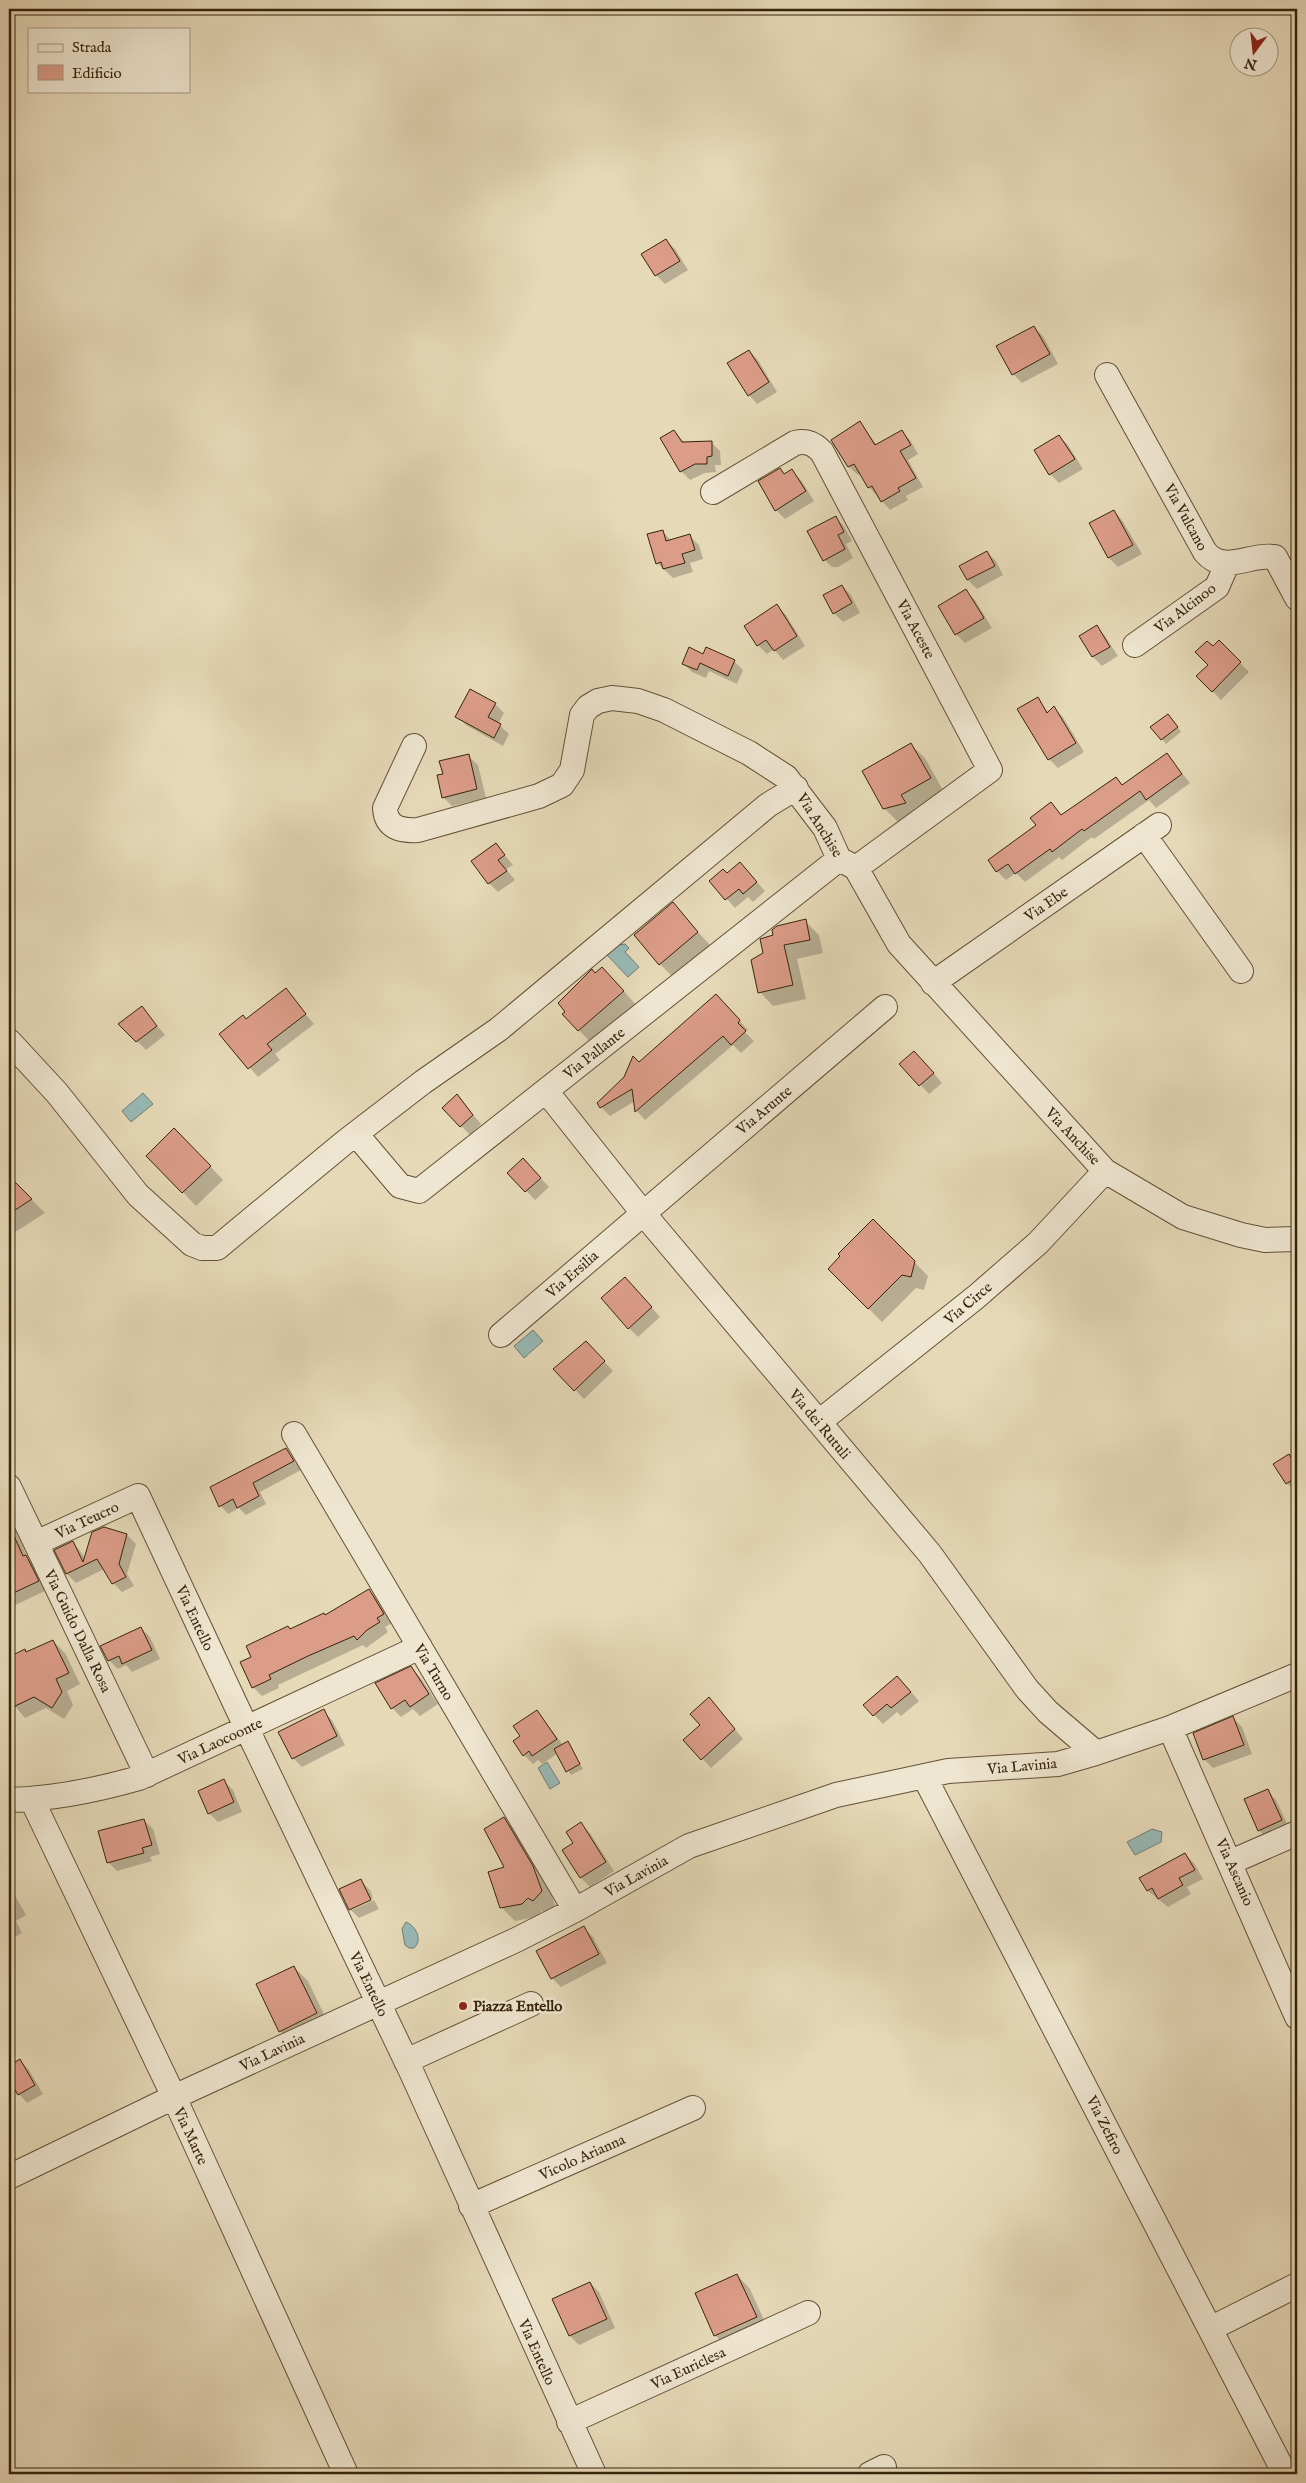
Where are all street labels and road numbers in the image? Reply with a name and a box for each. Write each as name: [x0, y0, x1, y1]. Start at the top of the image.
street label: Via Vulcano: [1159, 479, 1212, 554]
street label: Via Alcinoo: [1150, 579, 1220, 638]
street label: Via Aceste: [892, 595, 939, 662]
street label: Via Anchise: [792, 789, 847, 861]
street label: Via Ebe: [1020, 883, 1072, 927]
street label: Via Pallante: [559, 1023, 629, 1084]
street label: Via Arunte: [732, 1082, 796, 1140]
street label: Via Anchise: [1040, 1103, 1104, 1169]
street label: Via Ersilia: [541, 1246, 603, 1303]
street label: Via Circe: [940, 1278, 996, 1330]
street label: Via dei Rutuli: [784, 1385, 855, 1463]
street label: Via Teucro: [52, 1497, 122, 1544]
street label: Via Guido Dalla Rosa: [39, 1566, 116, 1696]
street label: Via Entello: [171, 1581, 218, 1654]
street label: Via Turno: [409, 1640, 458, 1704]
street label: Via Laocoonte: [174, 1713, 266, 1770]
street label: Via Lavinia: [985, 1754, 1058, 1779]
street label: Via Ascanio: [1211, 1835, 1258, 1909]
street label: Via Lavinia: [600, 1851, 672, 1902]
street label: Via Entello: [344, 1948, 392, 2020]
street label: Via Lavinia: [236, 2029, 308, 2076]
street label: Via Zefiro: [1081, 2092, 1127, 2158]
street label: Via Marte: [168, 2103, 212, 2168]
street label: Vicolo Arianna: [535, 2130, 629, 2185]
street label: Via Entello: [513, 2315, 559, 2388]
street label: Via Euriclesa: [647, 2343, 729, 2394]

